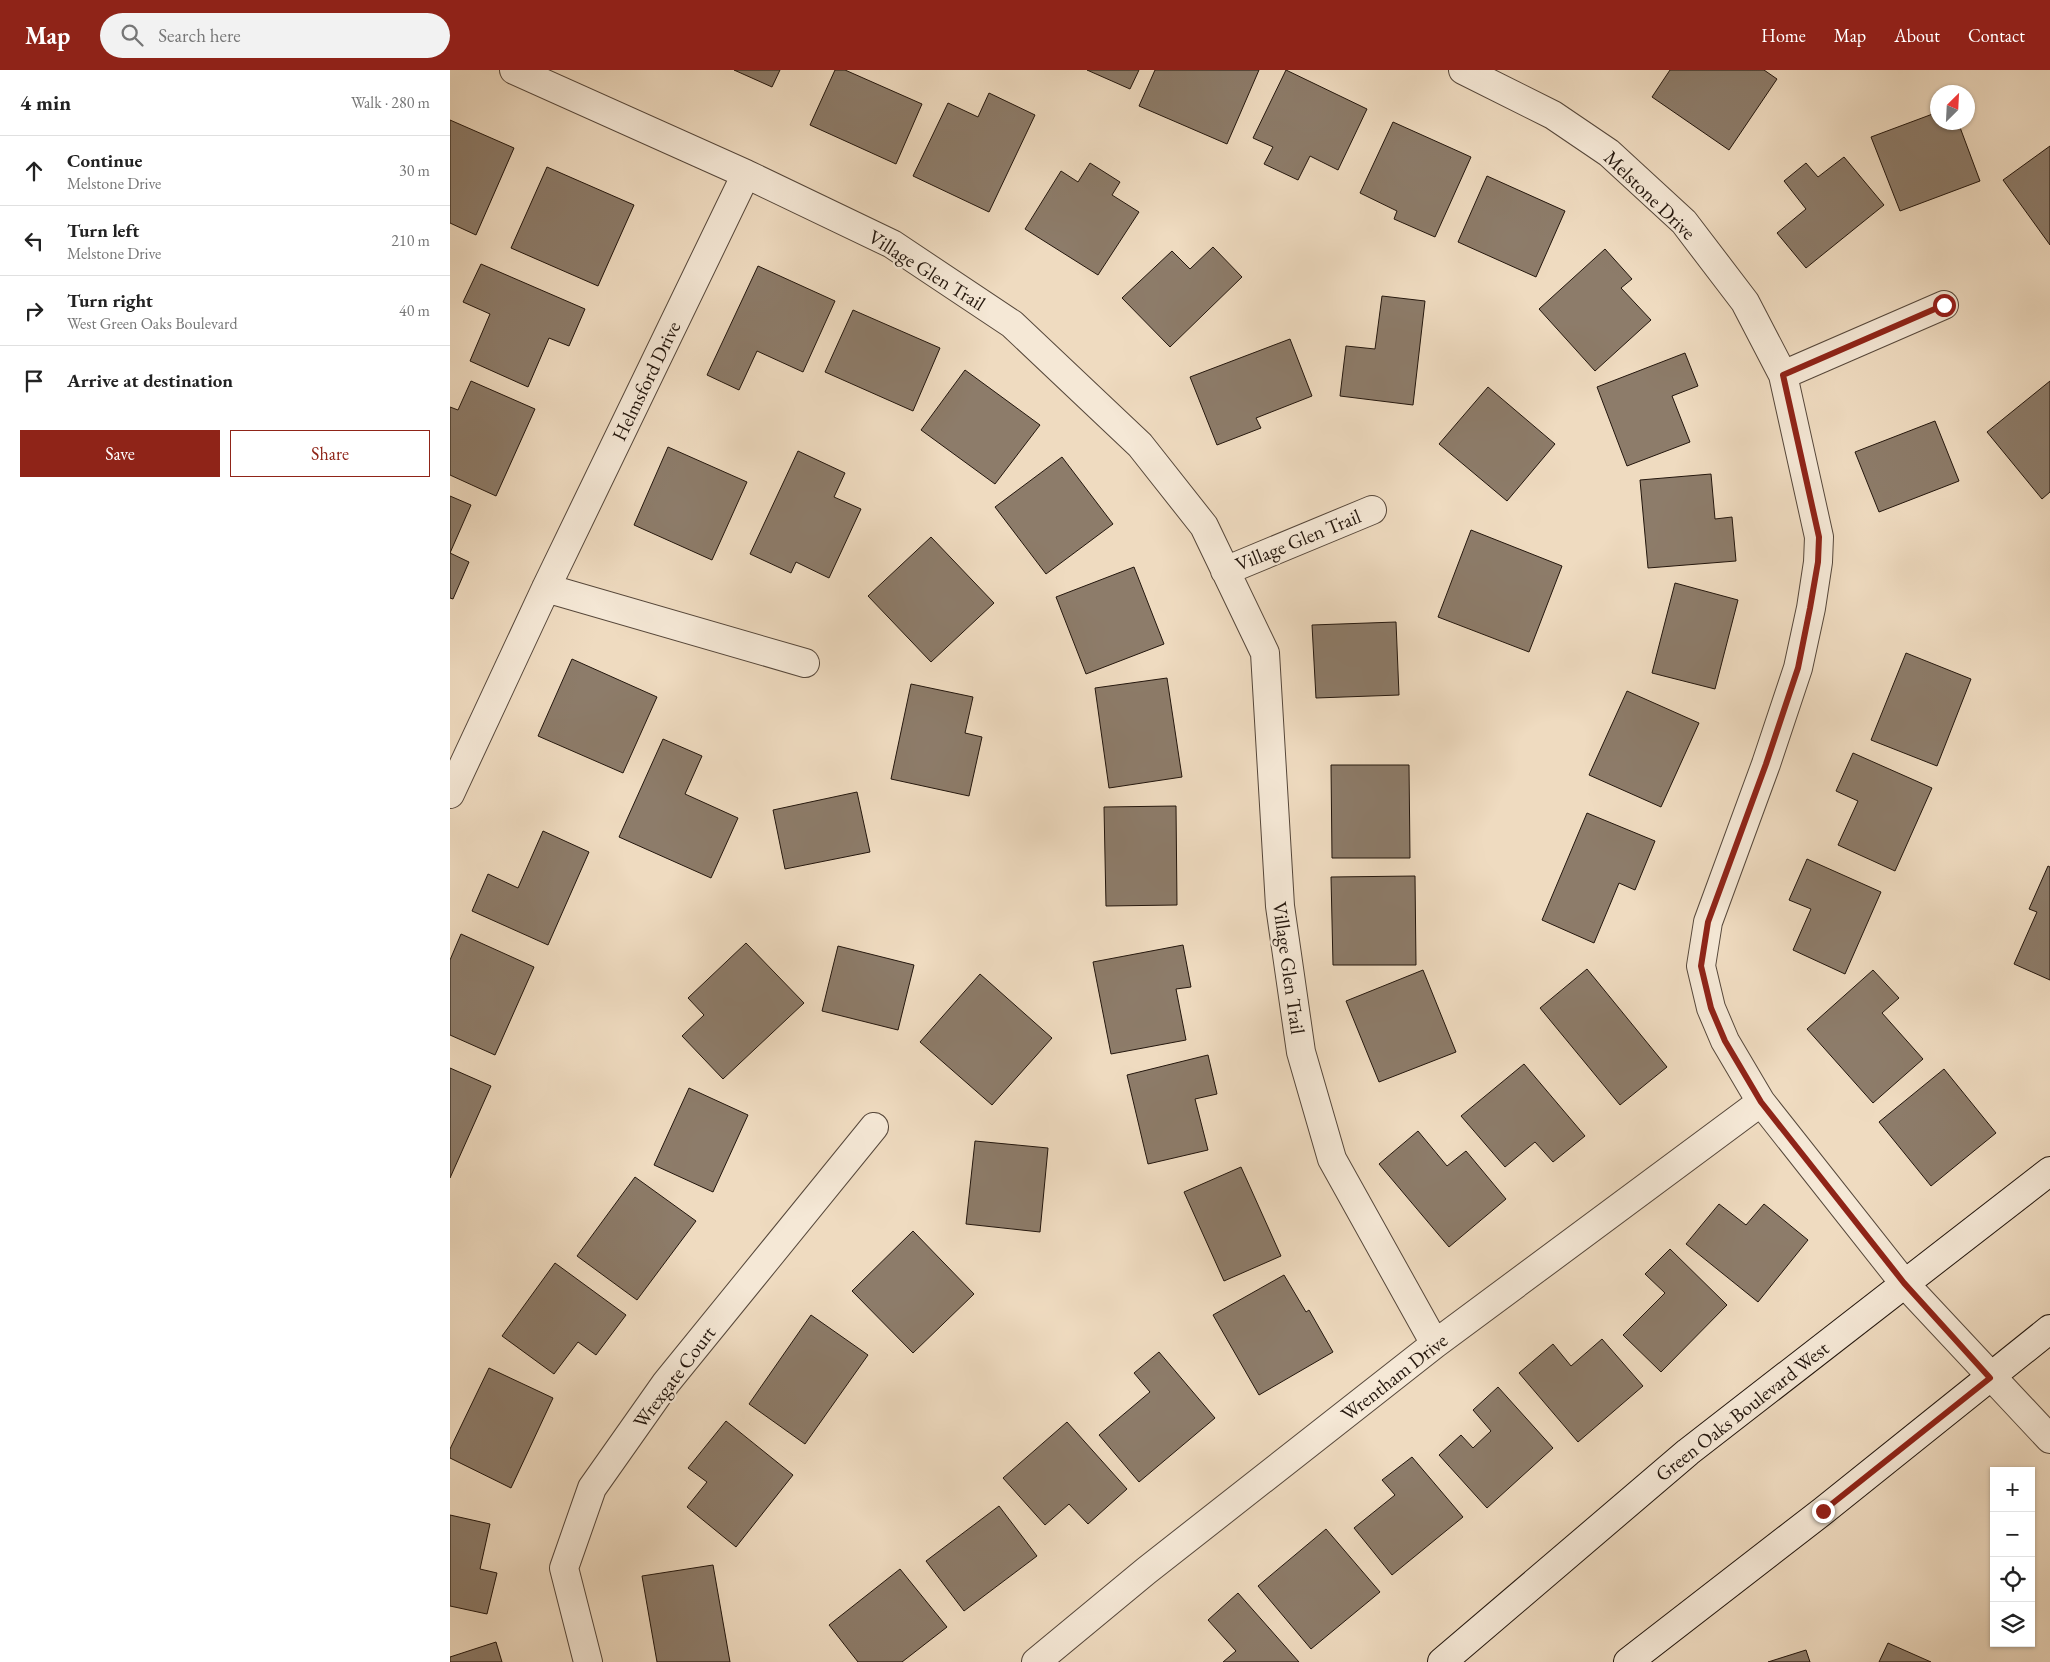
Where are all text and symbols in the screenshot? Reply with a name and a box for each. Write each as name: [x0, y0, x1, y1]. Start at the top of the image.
search box: [100, 13, 450, 58]
text: Map: [25, 20, 70, 51]
icon: search: [118, 21, 146, 49]
text: Search here: [158, 23, 241, 48]
text: Home: [1761, 24, 1806, 47]
text: Map: [1834, 24, 1866, 47]
text: About: [1894, 24, 1940, 47]
text: Contact: [1968, 24, 2025, 47]
north arrow: [1930, 85, 1975, 130]
text: 4 min: [20, 89, 71, 116]
text: Walk · 280 m: [351, 92, 430, 113]
street label: Melstone Drive: [1599, 145, 1702, 245]
text: Continue: [67, 148, 142, 173]
icon: ahead: [20, 157, 48, 185]
text: 30 m: [399, 160, 430, 181]
text: Melstone Drive: [67, 173, 161, 194]
text: Turn left: [67, 218, 139, 243]
street label: Village Glen Trail: [863, 224, 991, 317]
icon: left: [20, 227, 48, 255]
text: 210 m: [391, 230, 430, 251]
text: Melstone Drive: [67, 243, 161, 264]
text: Turn right: [67, 288, 153, 313]
route start: [1933, 294, 1956, 317]
icon: right: [20, 297, 48, 325]
text: 40 m: [399, 300, 430, 321]
text: West Green Oaks Boulevard: [67, 313, 238, 334]
street label: Helmsford Drive: [606, 317, 686, 445]
icon: arrive: [20, 367, 48, 395]
text: Arrive at destination: [67, 368, 233, 393]
button: Save: [20, 430, 220, 477]
button: Share: [230, 430, 430, 477]
street label: Village Glen Trail: [1231, 503, 1365, 577]
street label: Village Glen Trail: [1267, 900, 1311, 1036]
street label: Wrexgate Court: [627, 1320, 721, 1433]
street label: Wrentham Drive: [1335, 1327, 1453, 1427]
street label: Green Oaks Boulevard West: [1650, 1335, 1835, 1487]
map controls: [1990, 1467, 2035, 1647]
button: +: [1990, 1467, 2035, 1512]
route end: [1812, 1500, 1835, 1523]
button: −: [1990, 1512, 2035, 1557]
button: locate: [1990, 1557, 2035, 1602]
button: layers: [1990, 1602, 2035, 1647]

